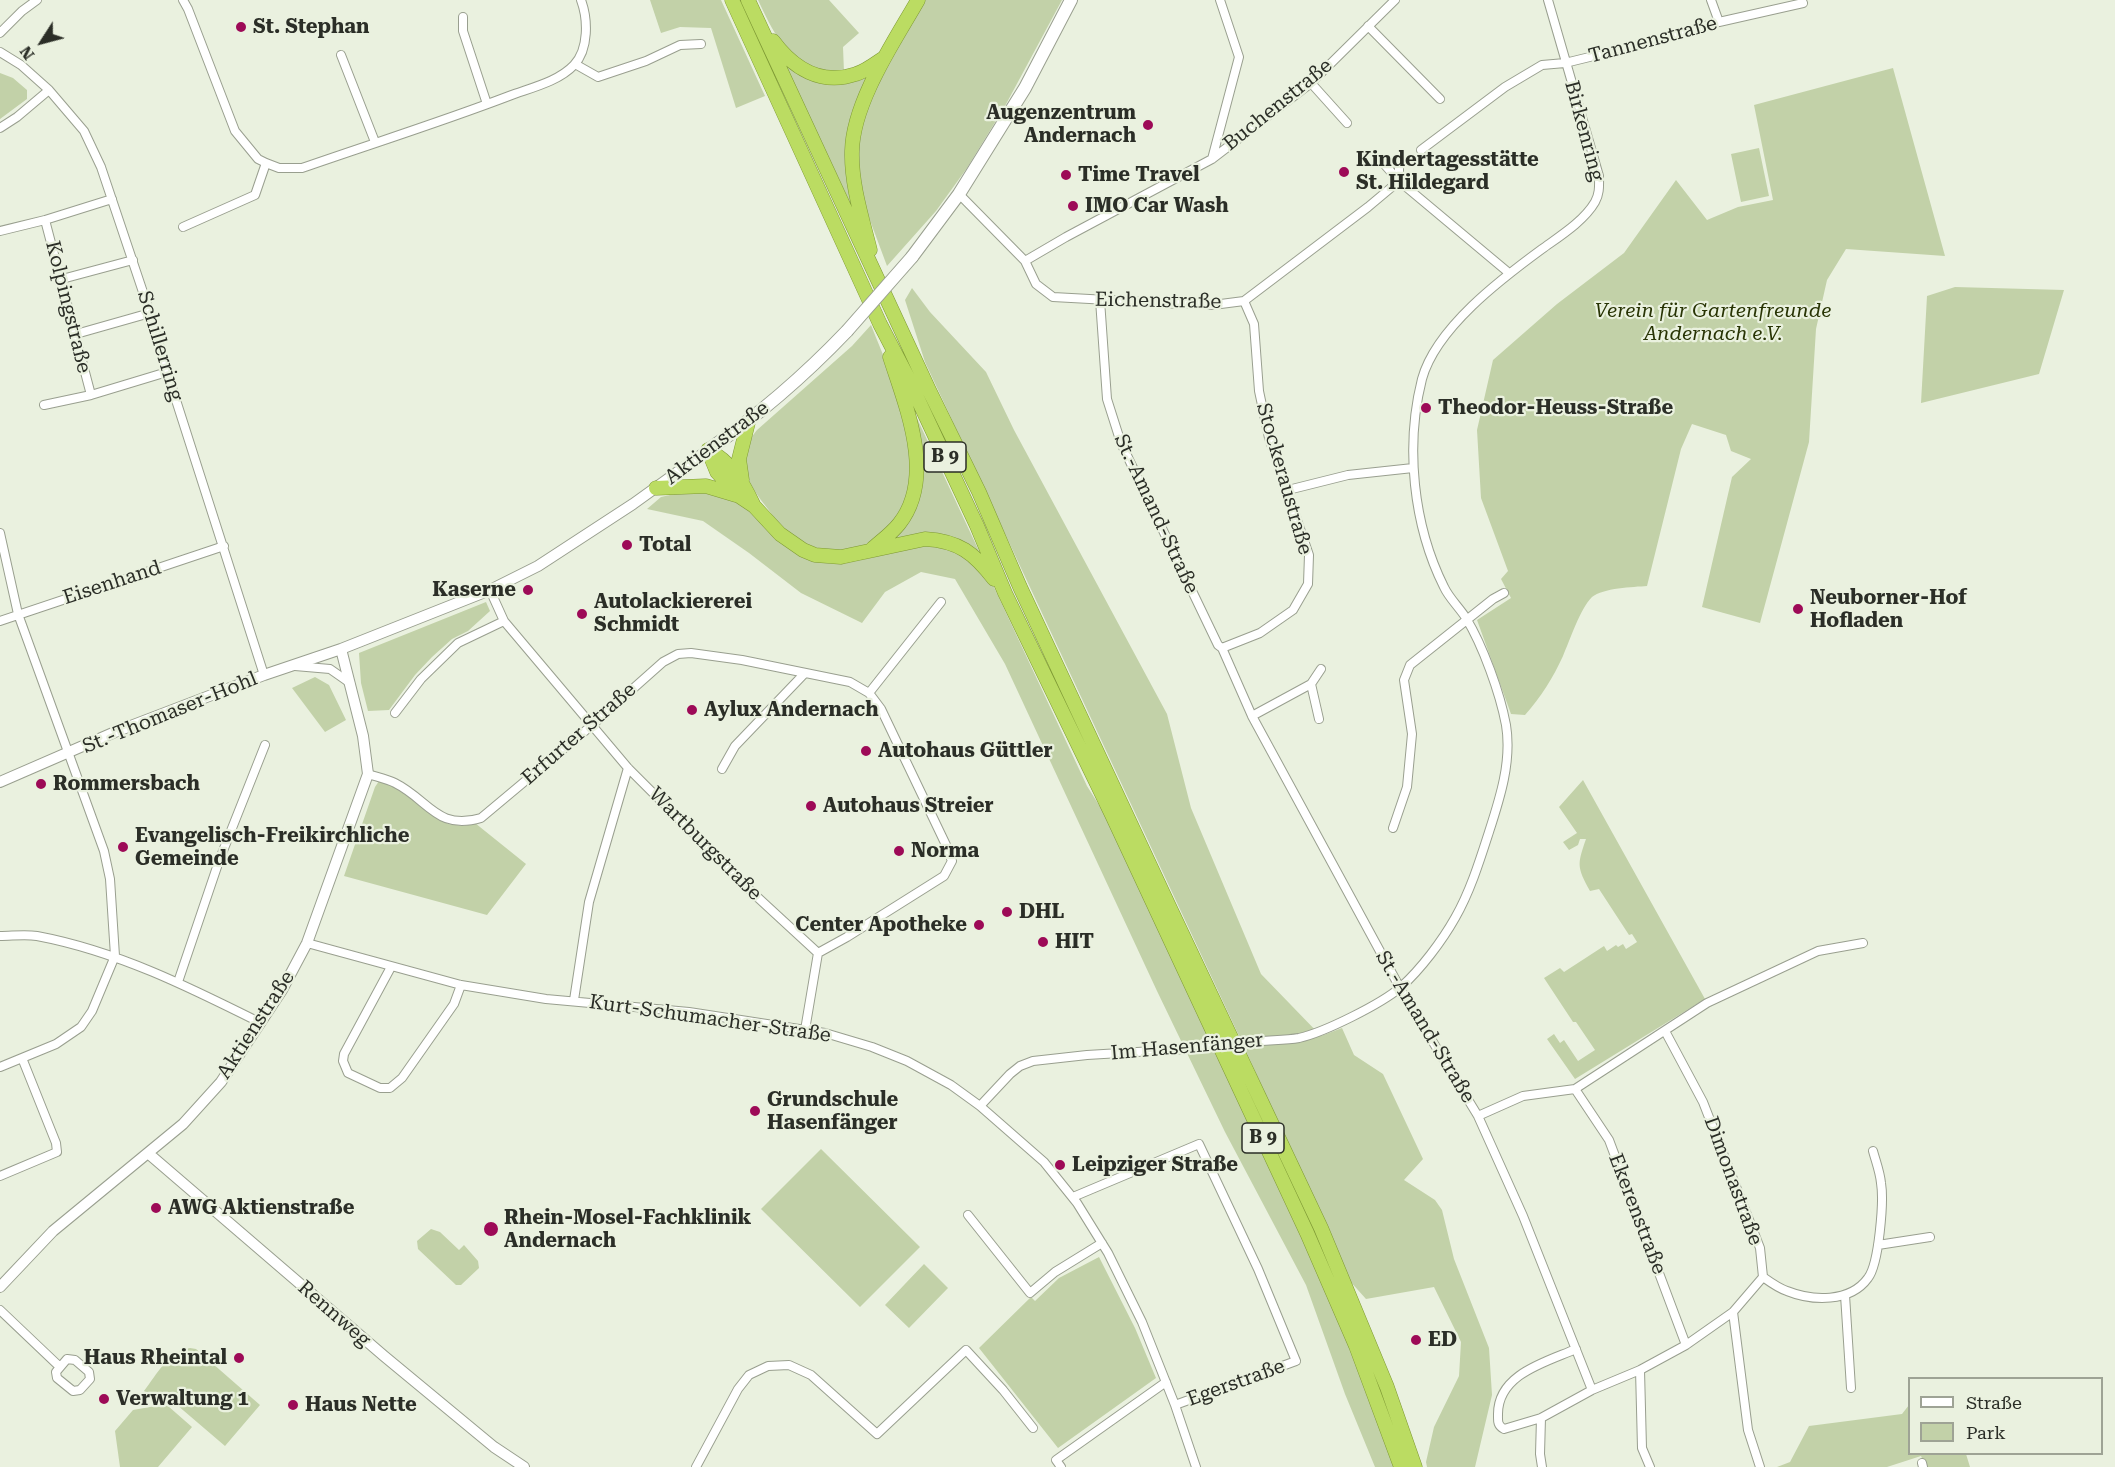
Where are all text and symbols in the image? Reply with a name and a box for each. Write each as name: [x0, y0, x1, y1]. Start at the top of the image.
street label: Tannenstraße: [1586, 11, 1720, 69]
north arrow: [12, 12, 72, 72]
place label: St. Stephan: [253, 15, 369, 39]
marker: St. Stephan: [234, 20, 248, 34]
text: N: [16, 42, 38, 63]
street label: Buchenstraße: [1219, 54, 1337, 156]
street label: Birkenring: [1559, 78, 1609, 184]
place label: Augenzentrum Andernach: [986, 101, 1136, 148]
marker: Augenzentrum Andernach: [1141, 118, 1155, 132]
place label: Kindertagesstätte St. Hildegard: [1356, 148, 1539, 195]
place label: Time Travel: [1078, 163, 1200, 187]
marker: Kindertagesstätte St. Hildegard: [1337, 165, 1351, 179]
marker: Time Travel: [1059, 168, 1073, 182]
place label: IMO Car Wash: [1085, 194, 1229, 218]
marker: IMO Car Wash: [1066, 199, 1080, 213]
street label: Kolpingstraße: [40, 238, 96, 376]
street label: Schillerring: [132, 288, 188, 404]
street label: Eichenstraße: [1095, 288, 1221, 314]
park label: Verein für Gartenfreunde Andernach e.V.: [1595, 299, 1831, 346]
street label: Aktienstraße: [660, 396, 774, 490]
place label: Theodor-Heuss-Straße: [1438, 396, 1673, 420]
street label: Stockeraustraße: [1251, 400, 1317, 558]
marker: Theodor-Heuss-Straße: [1419, 401, 1433, 415]
street label: St.-Amand-Straße: [1109, 430, 1203, 598]
road number: B 9: [924, 442, 966, 472]
place label: Total: [639, 533, 691, 557]
marker: Total: [620, 538, 634, 552]
street label: Eisenhand: [60, 556, 164, 610]
place label: Kaserne: [432, 578, 516, 602]
marker: Kaserne: [521, 583, 535, 597]
place label: Neuborner-Hof Hofladen: [1810, 586, 1967, 633]
place label: Autolackiererei Schmidt: [594, 590, 752, 637]
marker: Neuborner-Hof Hofladen: [1791, 602, 1805, 616]
marker: Autolackiererei Schmidt: [575, 607, 589, 621]
street label: St.-Thomaser-Hohl: [79, 667, 261, 759]
street label: Erfurter Straße: [517, 678, 641, 790]
place label: Aylux Andernach: [704, 698, 879, 722]
marker: Aylux Andernach: [685, 703, 699, 717]
place label: Autohaus Güttler: [878, 739, 1053, 763]
marker: Autohaus Güttler: [859, 744, 873, 758]
place label: Rommersbach: [53, 772, 200, 796]
marker: Rommersbach: [34, 777, 48, 791]
street label: Wartburgstraße: [643, 782, 767, 906]
place label: Autohaus Streier: [823, 794, 994, 818]
marker: Autohaus Streier: [804, 799, 818, 813]
place label: Evangelisch-Freikirchliche Gemeinde: [135, 824, 409, 871]
place label: Norma: [911, 839, 979, 863]
marker: Evangelisch-Freikirchliche Gemeinde: [116, 840, 130, 854]
marker: Norma: [892, 844, 906, 858]
place label: DHL: [1019, 900, 1064, 924]
marker: DHL: [1000, 905, 1014, 919]
place label: Center Apotheke: [795, 913, 967, 937]
marker: Center Apotheke: [972, 918, 986, 932]
place label: HIT: [1055, 930, 1094, 954]
marker: HIT: [1036, 935, 1050, 949]
street label: St.-Amand-Straße: [1370, 947, 1480, 1107]
street label: Aktienstraße: [212, 966, 300, 1084]
street label: Kurt-Schumacher-Straße: [588, 990, 832, 1048]
street label: Im Hasenfänger: [1110, 1028, 1264, 1066]
place label: Grundschule Hasenfänger: [767, 1088, 898, 1135]
marker: Grundschule Hasenfänger: [748, 1104, 762, 1118]
street label: Dimonastraße: [1699, 1113, 1767, 1249]
road number: B 9: [1242, 1123, 1284, 1153]
street label: Ekerenstraße: [1603, 1150, 1671, 1278]
place label: Leipziger Straße: [1072, 1153, 1238, 1177]
marker: Leipziger Straße: [1053, 1158, 1067, 1172]
place label: AWG Aktienstraße: [168, 1196, 354, 1220]
marker: AWG Aktienstraße: [149, 1201, 163, 1215]
place label: Rhein-Mosel-Fachklinik Andernach: [504, 1206, 751, 1253]
marker: Rhein-Mosel-Fachklinik Andernach: [482, 1220, 500, 1238]
street label: Rennweg: [293, 1276, 375, 1352]
place label: ED: [1428, 1328, 1457, 1352]
marker: ED: [1409, 1333, 1423, 1347]
place label: Haus Rheintal: [84, 1346, 227, 1370]
marker: Haus Rheintal: [232, 1351, 246, 1365]
street label: Egerstraße: [1184, 1354, 1288, 1412]
legend: [1908, 1377, 2103, 1455]
place label: Verwaltung 1: [116, 1387, 249, 1411]
marker: Verwaltung 1: [97, 1392, 111, 1406]
text: Straße: [1966, 1392, 2022, 1413]
place label: Haus Nette: [305, 1393, 417, 1417]
marker: Haus Nette: [286, 1398, 300, 1412]
text: Park: [1966, 1422, 2006, 1443]

